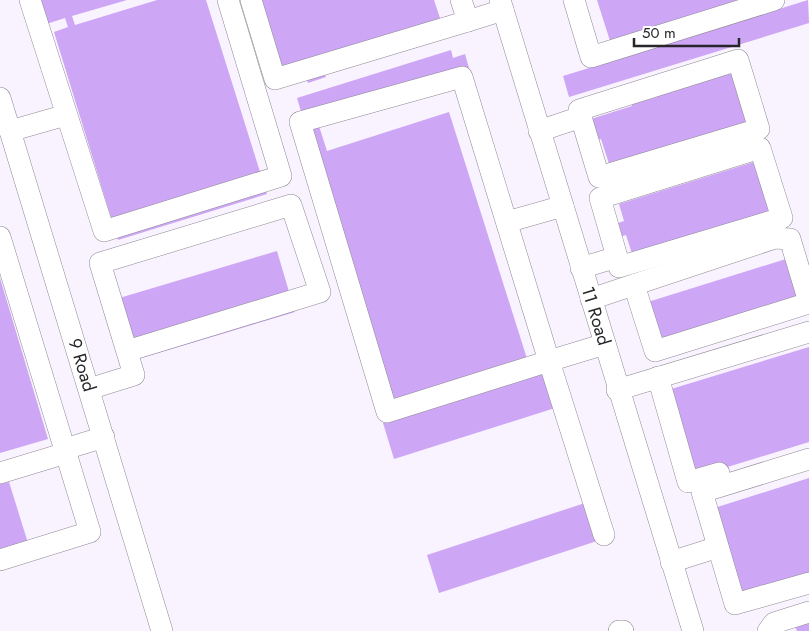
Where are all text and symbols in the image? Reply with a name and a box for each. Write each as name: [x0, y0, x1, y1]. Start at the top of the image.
scale bar: [634, 15, 739, 47]
text: 50 m: [642, 22, 676, 44]
street label: 11 Road: [575, 283, 617, 349]
street label: 9 Road: [62, 335, 102, 395]

